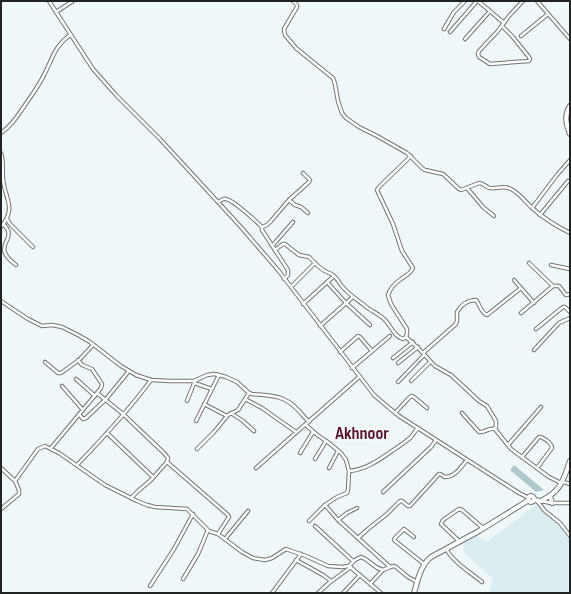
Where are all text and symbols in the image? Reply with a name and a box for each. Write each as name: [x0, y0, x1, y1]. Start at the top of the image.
district label: Akhnoor: [334, 423, 389, 444]

